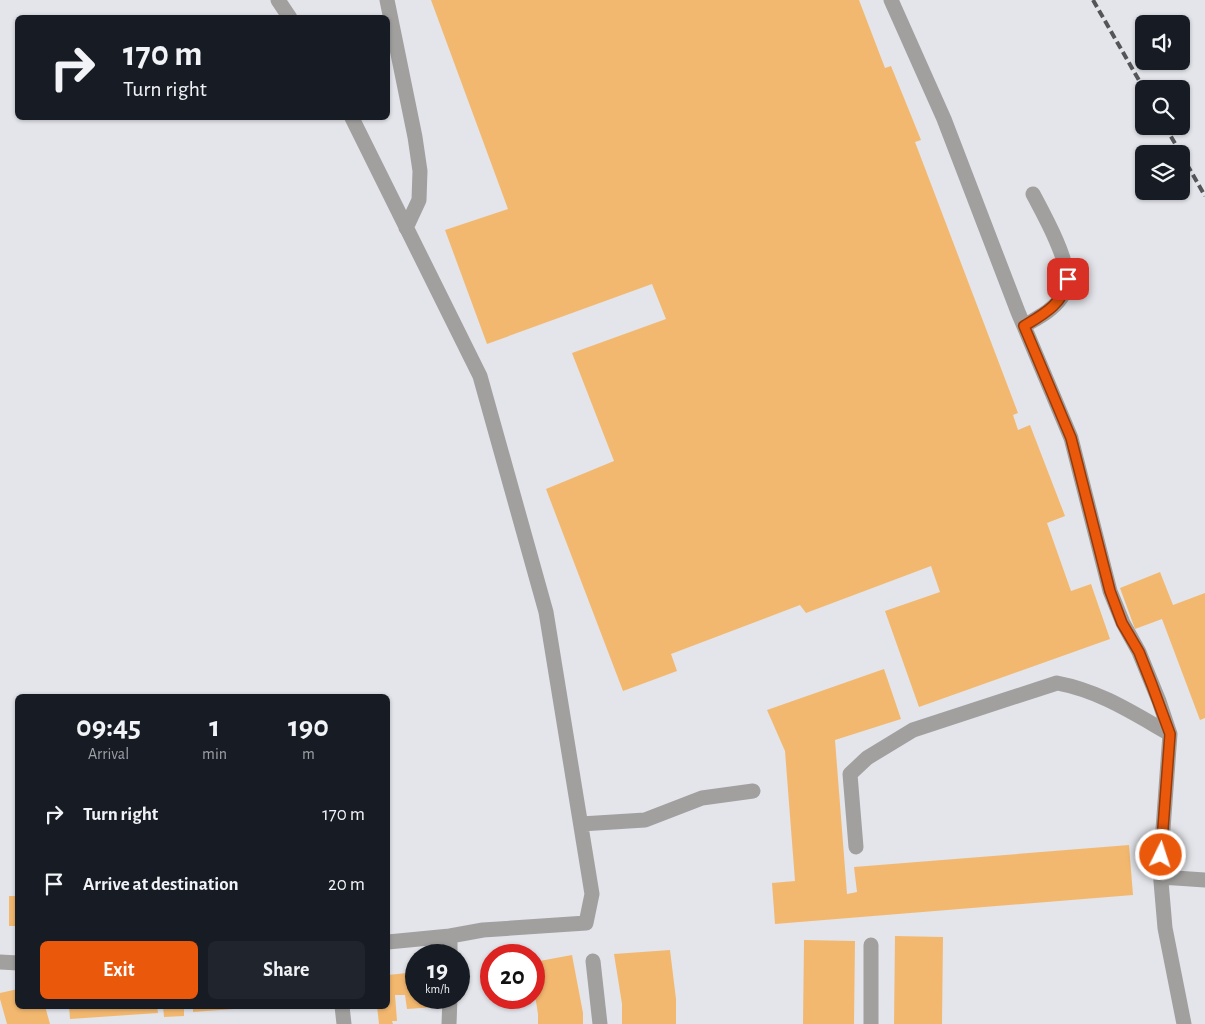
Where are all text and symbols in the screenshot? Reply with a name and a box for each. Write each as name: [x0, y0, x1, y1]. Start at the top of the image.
map controls: [1135, 15, 1190, 200]
button: sound: [1135, 15, 1190, 70]
icon: right: [40, 35, 105, 100]
text: 170 m: [123, 37, 203, 72]
text: Turn right: [123, 78, 207, 100]
button: search: [1135, 80, 1190, 135]
button: layers: [1135, 145, 1190, 200]
pin: [1047, 258, 1089, 300]
icon: arrive: [1054, 265, 1082, 293]
text: 09:45: [76, 712, 141, 742]
text: 1: [209, 712, 220, 742]
text: 190: [288, 712, 329, 742]
text: Arrival: [88, 746, 129, 762]
text: min: [202, 746, 227, 762]
text: m: [302, 746, 315, 762]
icon: right: [40, 800, 68, 828]
text: Turn right: [83, 805, 158, 824]
text: 170 m: [322, 805, 365, 824]
position arrow: [1134, 828, 1186, 880]
icon: arrive: [40, 870, 68, 898]
text: Arrive at destination: [83, 875, 239, 894]
text: 20 m: [328, 875, 365, 894]
button: Exit: [40, 941, 198, 999]
button: Share: [208, 941, 365, 999]
speed limit sign: 20: [480, 944, 545, 1009]
text: 19: [427, 958, 448, 983]
text: km/h: [425, 983, 450, 995]

